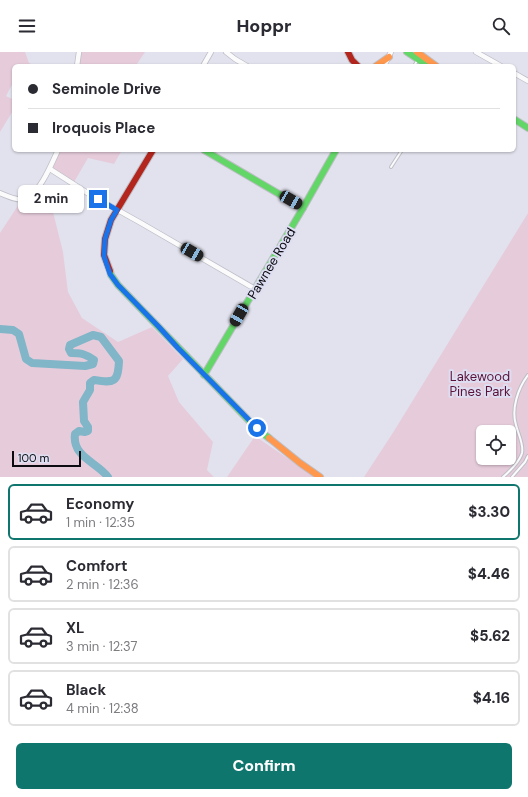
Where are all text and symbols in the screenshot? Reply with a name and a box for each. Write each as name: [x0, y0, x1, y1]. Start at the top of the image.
text: Hoppr: [236, 14, 292, 38]
icon: menu: [16, 15, 38, 37]
icon: search: [490, 15, 512, 37]
text: Seminole Drive: [52, 79, 161, 99]
text: Iroquois Place: [52, 118, 155, 138]
callout: 2 min: [18, 185, 84, 213]
car: [278, 189, 304, 211]
text: 2 min: [34, 190, 68, 207]
route end: [89, 190, 107, 208]
street label: Pawnee Road: [244, 225, 299, 302]
car: [179, 241, 205, 263]
car: [228, 302, 250, 328]
park label: Lakewood Pines Park: [449, 368, 511, 400]
route start: [248, 419, 266, 437]
map controls: [476, 425, 516, 465]
button: locate: [476, 425, 516, 465]
scale bar: [12, 449, 81, 468]
text: 100 m: [18, 451, 49, 465]
icon: car: [18, 494, 54, 530]
text: Economy: [66, 494, 134, 514]
text: $3.30: [468, 502, 510, 522]
text: 1 min · 12:35: [66, 514, 135, 531]
icon: car: [18, 556, 54, 592]
text: Comfort: [66, 556, 127, 576]
text: $4.46: [468, 564, 510, 584]
text: 2 min · 12:36: [66, 576, 139, 593]
icon: car: [18, 618, 54, 654]
text: XL: [66, 618, 84, 638]
text: $5.62: [470, 626, 510, 646]
text: 3 min · 12:37: [66, 638, 137, 655]
icon: car: [18, 680, 54, 716]
text: Black: [66, 680, 106, 700]
text: $4.16: [473, 688, 510, 708]
text: 4 min · 12:38: [66, 700, 139, 717]
button: Confirm: [16, 743, 512, 789]

